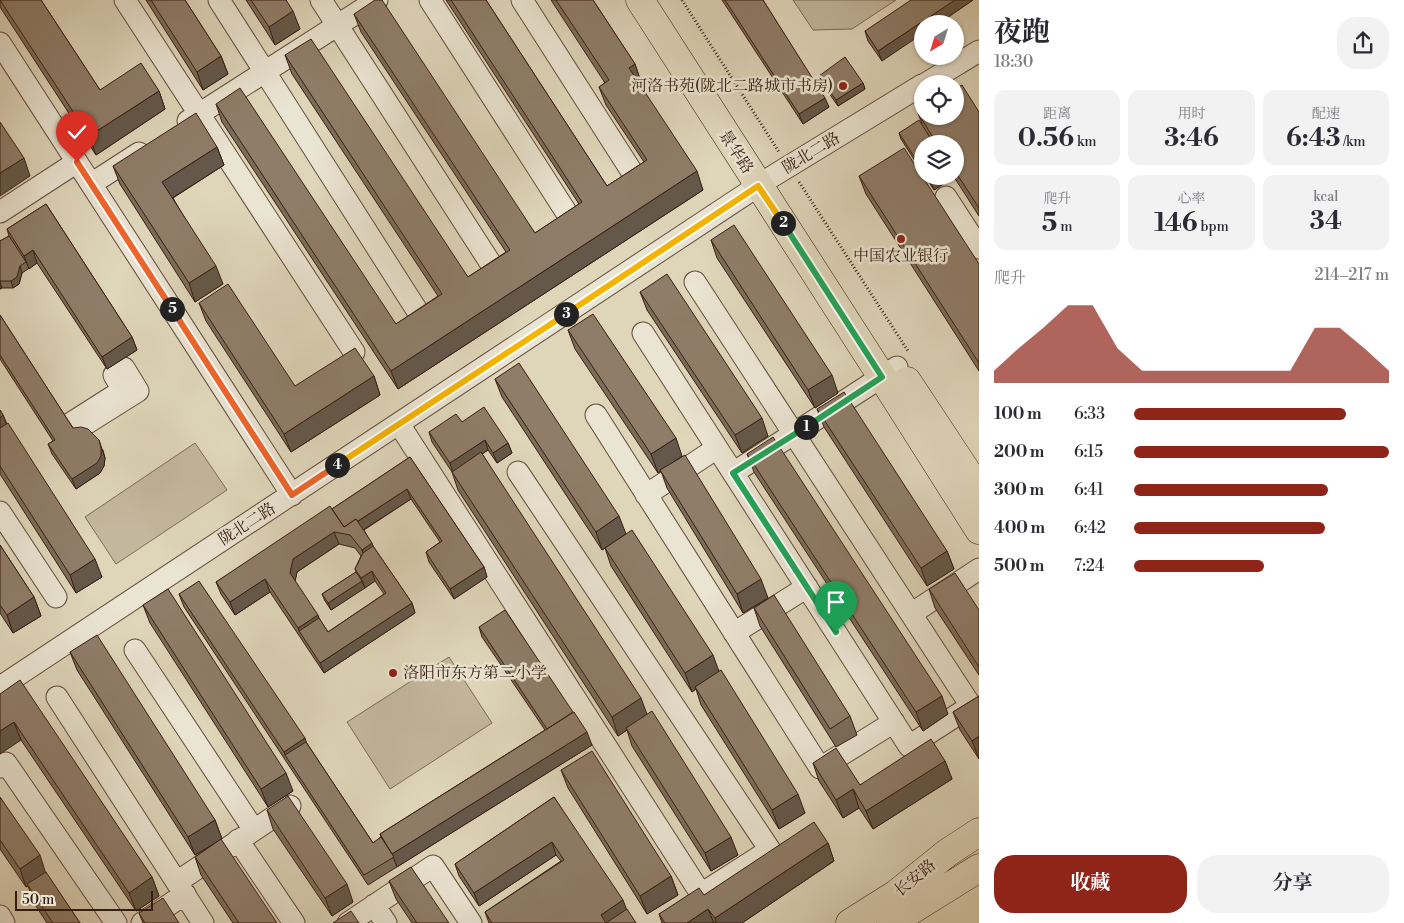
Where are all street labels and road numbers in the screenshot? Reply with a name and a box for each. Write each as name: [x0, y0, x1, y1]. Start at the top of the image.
street label: 景华路: [715, 126, 757, 178]
street label: 陇北二路: [778, 128, 844, 178]
street label: 陇北二路: [215, 498, 279, 550]
street label: 长安路: [890, 855, 940, 901]

